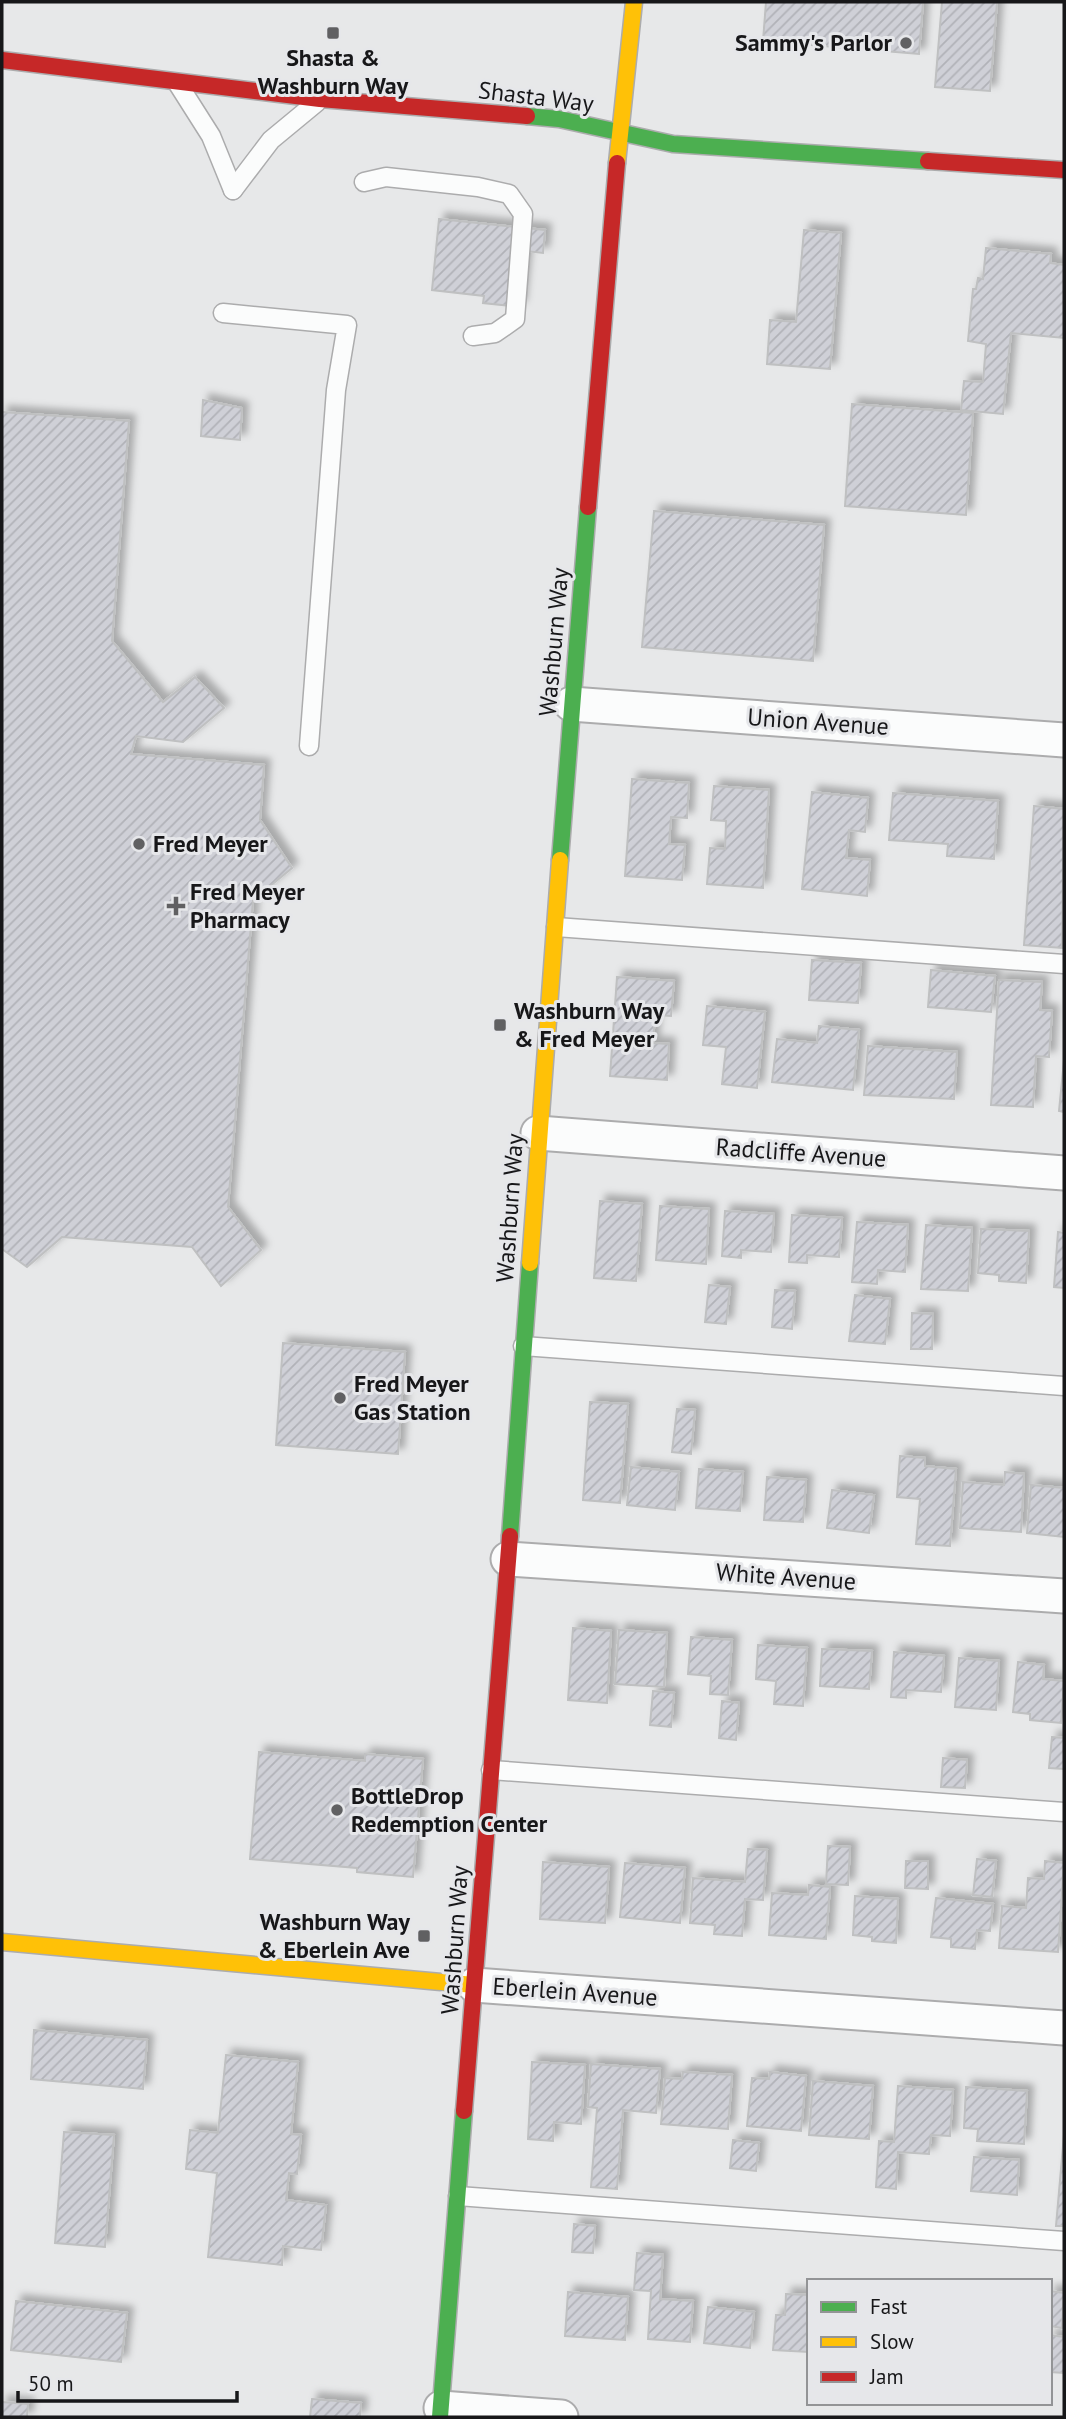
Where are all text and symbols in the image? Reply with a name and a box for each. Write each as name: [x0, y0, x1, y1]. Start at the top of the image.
marker: Shasta & Washburn Way: [325, 25, 341, 41]
place label: Sammy's Parlor: [735, 27, 893, 58]
marker: Sammy's Parlor: [898, 35, 914, 51]
place label: Shasta & Washburn Way: [258, 42, 409, 101]
street label: Shasta Way: [477, 74, 595, 119]
street label: Washburn Way: [532, 566, 575, 718]
street label: Union Avenue: [746, 701, 890, 742]
place label: Fred Meyer: [153, 828, 268, 859]
marker: Fred Meyer: [131, 836, 147, 852]
place label: Fred Meyer Pharmacy: [190, 876, 305, 935]
marker: Fred Meyer Pharmacy: [168, 898, 184, 914]
place label: Washburn Way & Fred Meyer: [514, 995, 665, 1054]
marker: Washburn Way & Fred Meyer: [492, 1017, 508, 1033]
street label: Radcliffe Avenue: [715, 1131, 887, 1174]
street label: Washburn Way: [489, 1132, 530, 1283]
place label: Fred Meyer Gas Station: [354, 1368, 471, 1427]
marker: Fred Meyer Gas Station: [332, 1390, 348, 1406]
street label: White Avenue: [715, 1556, 857, 1597]
place label: BottleDrop Redemption Center: [351, 1780, 548, 1839]
marker: BottleDrop Redemption Center: [329, 1802, 345, 1818]
street label: Washburn Way: [434, 1864, 475, 2015]
place label: Washburn Way & Eberlein Ave: [258, 1906, 411, 1965]
marker: Washburn Way & Eberlein Ave: [416, 1928, 432, 1944]
street label: Eberlein Avenue: [491, 1970, 659, 2013]
legend: [807, 2279, 1052, 2405]
text: Fast: [870, 2293, 907, 2320]
text: Slow: [870, 2328, 914, 2355]
scale bar: [18, 2360, 236, 2404]
text: Jam: [869, 2363, 904, 2390]
text: 50 m: [28, 2370, 74, 2397]

